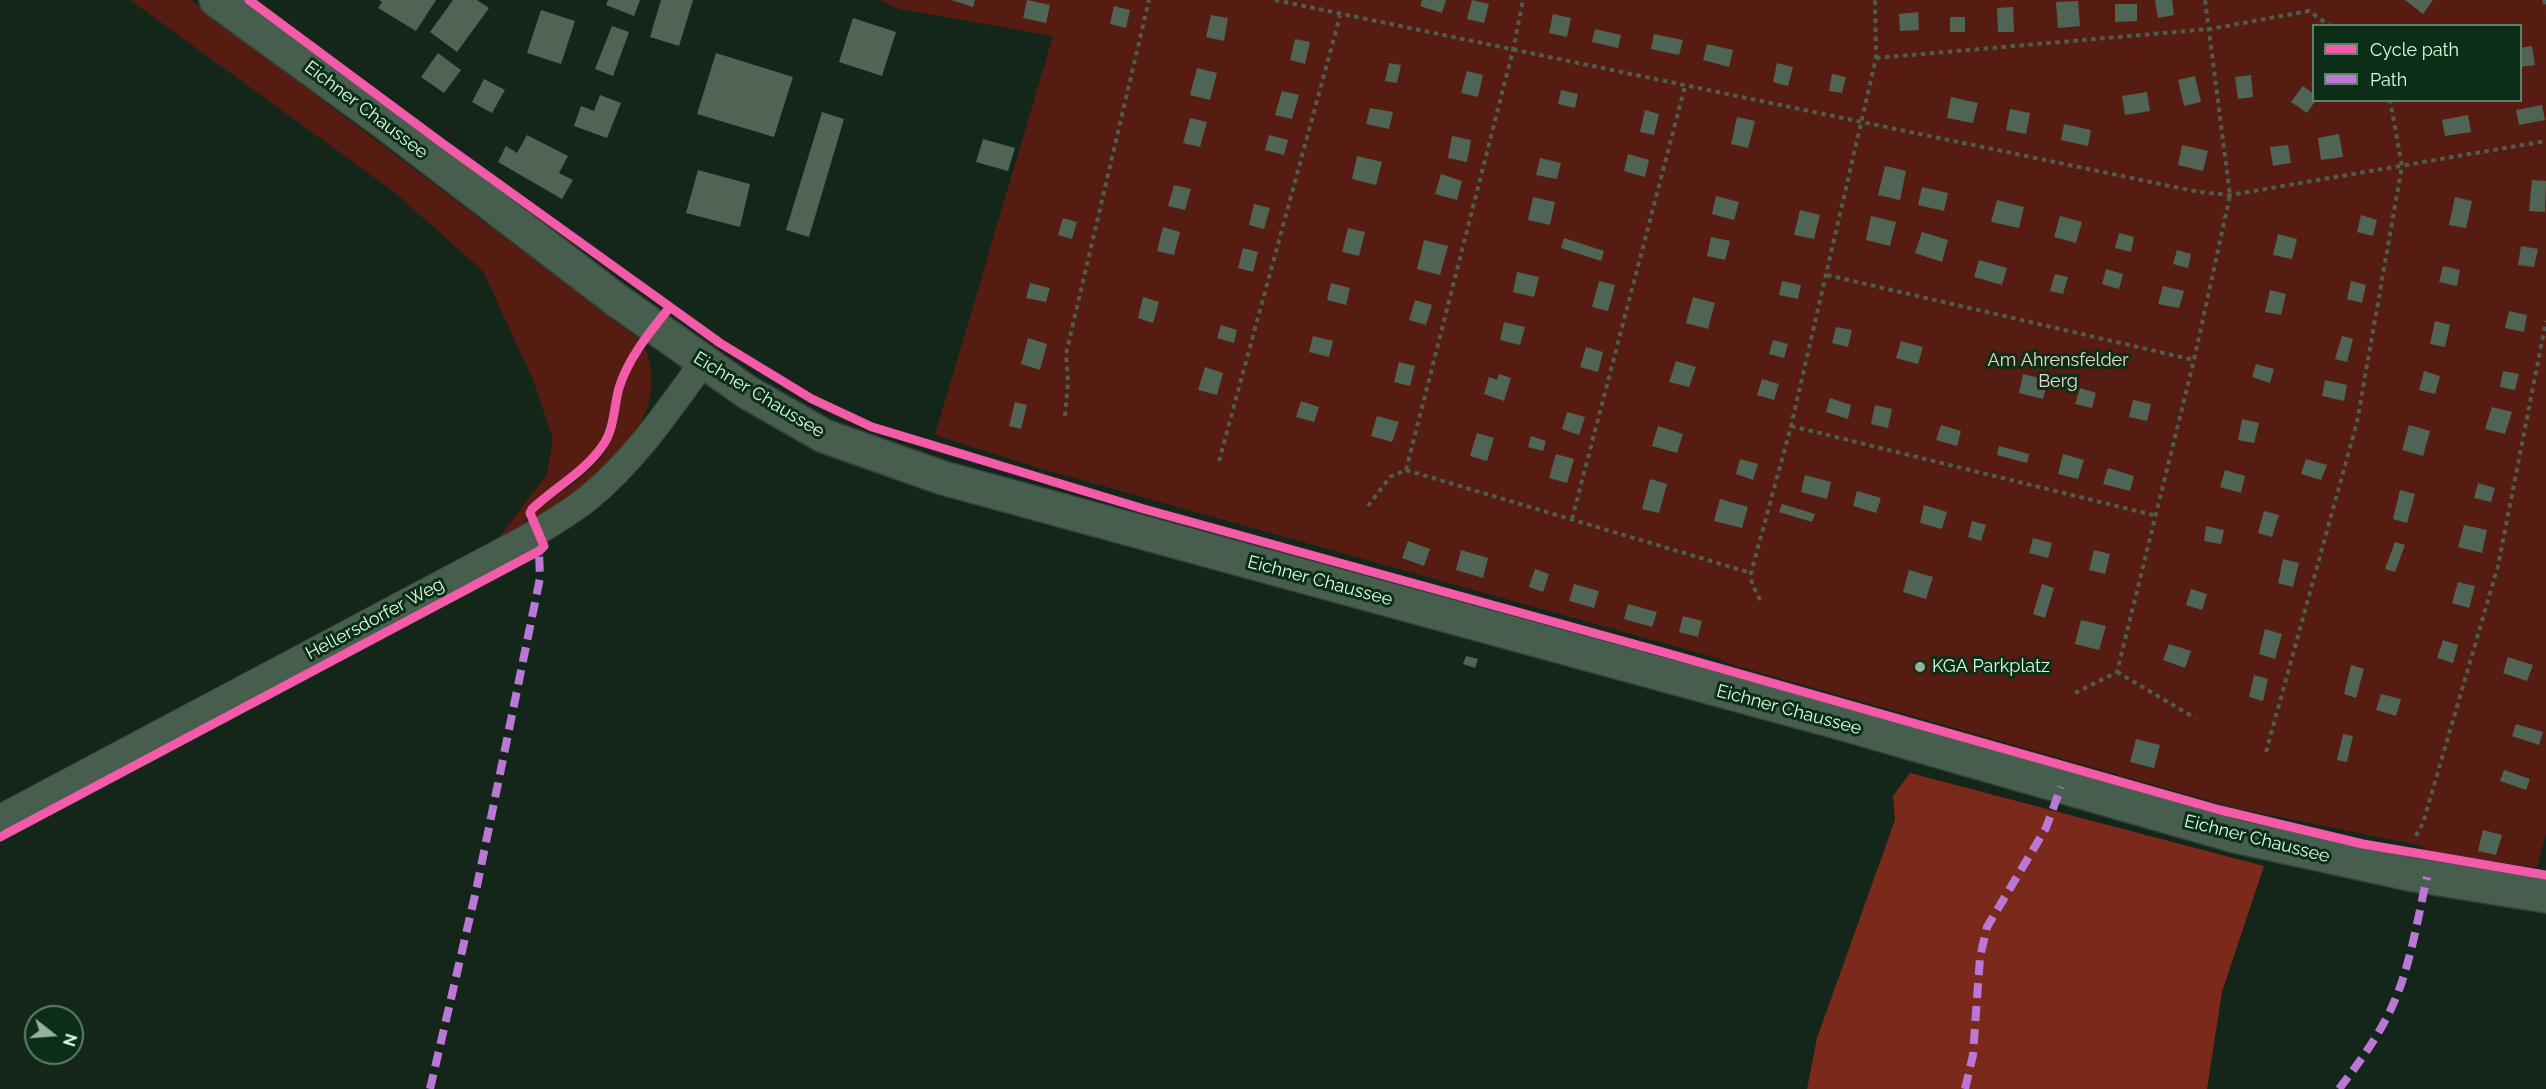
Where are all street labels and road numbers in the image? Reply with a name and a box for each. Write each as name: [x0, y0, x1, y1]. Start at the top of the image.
street label: Eichner Chaussee: [300, 57, 432, 163]
street label: Eichner Chaussee: [690, 347, 828, 443]
street label: Eichner Chaussee: [1245, 551, 1395, 611]
street label: Hellersdorfer Weg: [302, 573, 448, 665]
street label: Eichner Chaussee: [1714, 680, 1864, 740]
street label: Eichner Chaussee: [2182, 810, 2332, 868]

